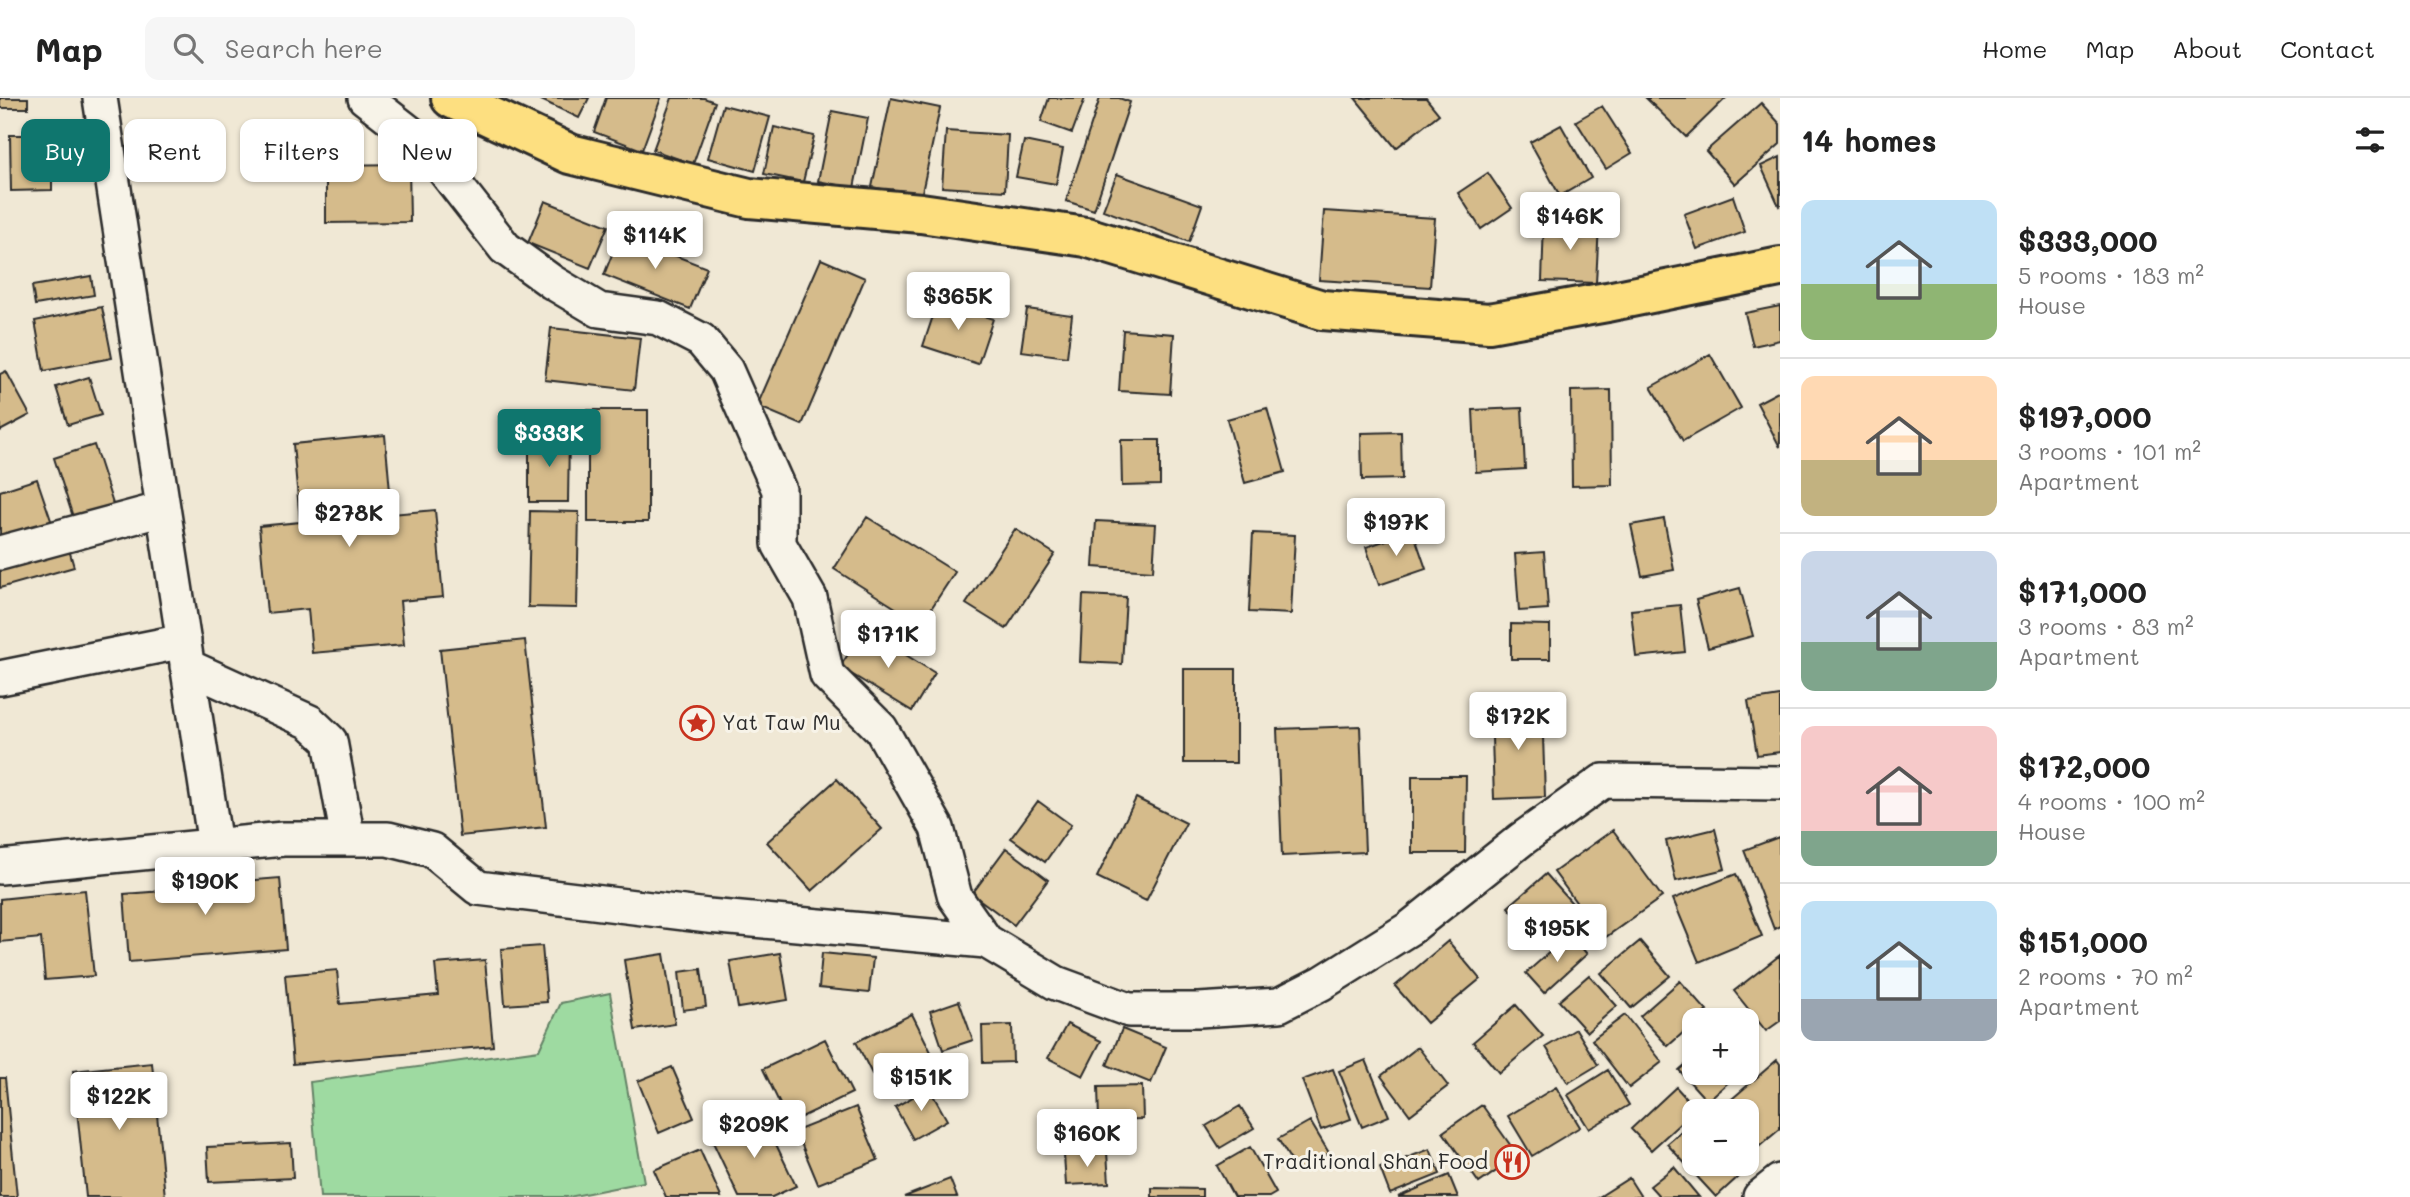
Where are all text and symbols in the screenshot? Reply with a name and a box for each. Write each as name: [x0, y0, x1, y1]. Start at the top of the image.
search box: [145, 17, 635, 80]
text: Map: [35, 27, 103, 70]
icon: search: [169, 29, 207, 67]
text: Search here: [225, 31, 383, 65]
text: Home: [1982, 33, 2047, 64]
text: Map: [2085, 33, 2134, 64]
text: About: [2172, 33, 2242, 64]
text: Contact: [2280, 33, 2375, 64]
chip: Buy: [21, 119, 110, 182]
chip: Rent: [124, 119, 226, 182]
chip: Filters: [240, 119, 364, 182]
chip: New: [378, 119, 477, 182]
text: 14 homes: [1801, 120, 1937, 160]
icon: filters: [2351, 121, 2389, 159]
pin: $146K: [1521, 192, 1619, 252]
text: $146K: [1536, 200, 1604, 230]
pin: $114K: [606, 212, 704, 271]
text: $114K: [623, 219, 687, 249]
text: $333,000: [2018, 220, 2158, 260]
icon: home: [1857, 228, 1941, 312]
text: 5 rooms · 183 m²: [2018, 260, 2204, 290]
pin: $365K: [909, 272, 1007, 332]
text: $365K: [923, 280, 993, 310]
text: House: [2018, 290, 2086, 320]
text: $197,000: [2018, 396, 2152, 436]
icon: home: [1857, 404, 1941, 488]
pin: $333K: [500, 410, 598, 469]
text: $333K: [514, 417, 584, 447]
text: 3 rooms · 101 m²: [2018, 436, 2201, 466]
text: Apartment: [2018, 466, 2140, 496]
pin: $278K: [300, 490, 398, 549]
text: $278K: [314, 497, 384, 527]
pin: $197K: [1347, 498, 1445, 558]
text: $197K: [1363, 506, 1429, 536]
text: $171,000: [2018, 571, 2147, 611]
icon: home: [1857, 579, 1941, 663]
pin: $171K: [839, 610, 937, 670]
text: 3 rooms · 83 m²: [2018, 611, 2194, 641]
text: $171K: [857, 618, 919, 648]
text: Apartment: [2018, 641, 2140, 671]
pin: $172K: [1469, 692, 1567, 752]
text: $172K: [1485, 700, 1551, 730]
place icon: Yat Taw Mu: [678, 704, 716, 742]
place label: Yat Taw Mu: [722, 708, 841, 735]
text: $172,000: [2018, 746, 2150, 786]
icon: home: [1857, 754, 1941, 838]
text: 4 rooms · 100 m²: [2018, 786, 2205, 816]
text: House: [2018, 816, 2086, 846]
pin: $190K: [156, 858, 254, 917]
text: $190K: [171, 865, 239, 895]
pin: $195K: [1508, 904, 1606, 964]
text: $195K: [1524, 912, 1590, 942]
text: $151,000: [2018, 921, 2148, 961]
icon: home: [1857, 929, 1941, 1013]
text: 2 rooms · 70 m²: [2018, 961, 2193, 991]
text: Apartment: [2018, 991, 2140, 1021]
map controls: [1682, 1008, 1759, 1176]
button: +: [1682, 1008, 1759, 1085]
pin: $151K: [872, 1054, 970, 1113]
text: $151K: [889, 1061, 953, 1091]
pin: $122K: [70, 1072, 168, 1132]
text: $122K: [86, 1080, 152, 1110]
button: −: [1682, 1099, 1759, 1176]
pin: $209K: [705, 1100, 803, 1160]
text: $209K: [719, 1108, 789, 1138]
pin: $160K: [1038, 1110, 1136, 1169]
text: $160K: [1053, 1117, 1121, 1147]
restaurant icon: Traditional Shan Food: [1493, 1143, 1531, 1181]
place label: Traditional Shan Food: [1263, 1147, 1488, 1174]

